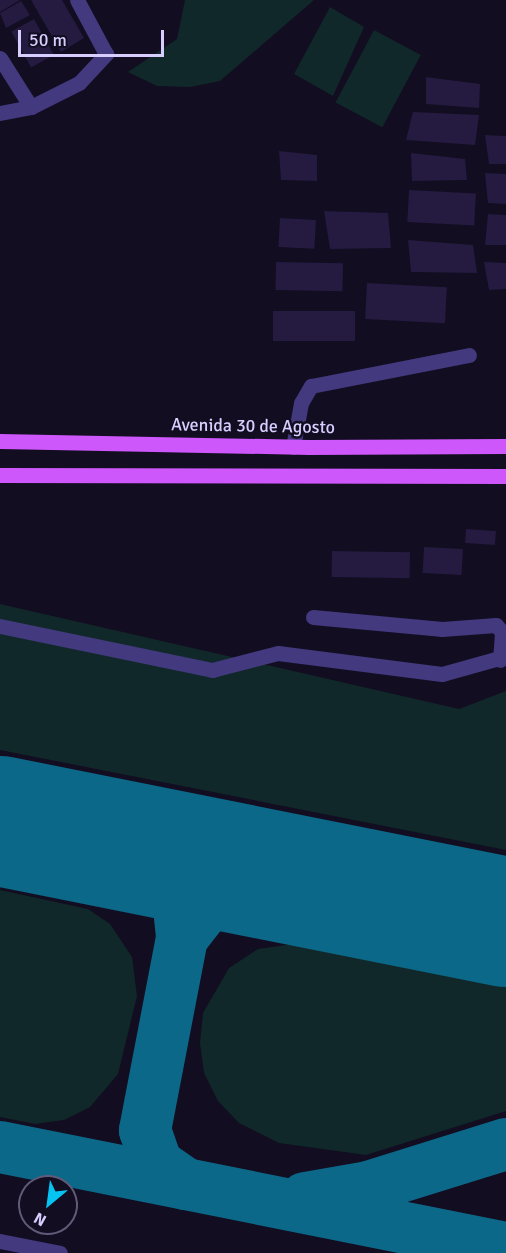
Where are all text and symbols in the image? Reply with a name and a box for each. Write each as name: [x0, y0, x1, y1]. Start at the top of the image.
scale bar: [21, 18, 166, 56]
text: 50 m: [29, 29, 67, 51]
street label: Avenida 30 de Agosto: [171, 414, 335, 438]
north arrow: [18, 1175, 78, 1235]
text: N: [31, 1208, 50, 1230]

